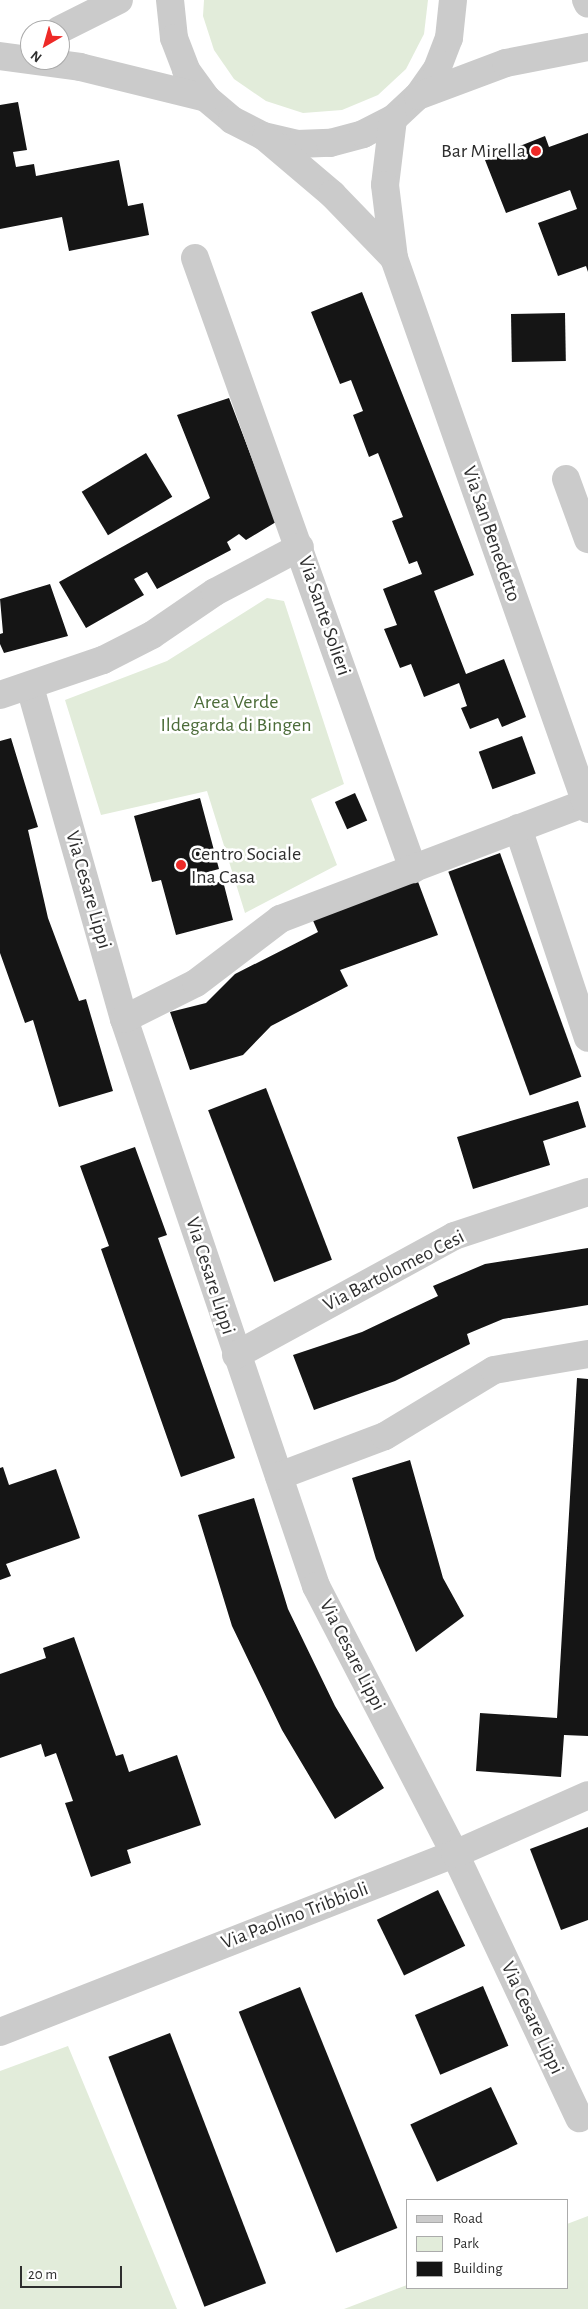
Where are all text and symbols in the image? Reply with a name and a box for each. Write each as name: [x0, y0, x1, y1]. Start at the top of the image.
north arrow: [20, 20, 70, 70]
text: N: [28, 48, 45, 65]
place label: Bar Mirella: [441, 139, 526, 163]
marker: Bar Mirella: [530, 145, 542, 157]
street label: Via San Benedetto: [457, 463, 525, 605]
street label: Via Sante Solieri: [292, 553, 356, 679]
park label: Area Verde Ildegarda di Bingen: [160, 691, 312, 738]
street label: Via Cesare Lippi: [60, 828, 116, 952]
place label: Centro Sociale Ina Casa: [191, 842, 301, 889]
marker: Centro Sociale Ina Casa: [175, 859, 187, 871]
street label: Via Cesare Lippi: [180, 1214, 240, 1338]
street label: Via Bartolomeo Cesi: [319, 1225, 469, 1317]
street label: Via Cesare Lippi: [314, 1595, 390, 1715]
street label: Via Paolino Tribbioli: [218, 1877, 372, 1955]
street label: Via Cesare Lippi: [495, 1958, 569, 2078]
legend: [406, 2199, 568, 2289]
text: Road: [453, 2211, 483, 2226]
text: Park: [453, 2236, 479, 2251]
scale bar: [22, 2256, 125, 2288]
text: Building: [453, 2261, 503, 2276]
text: 20 m: [28, 2267, 57, 2282]

